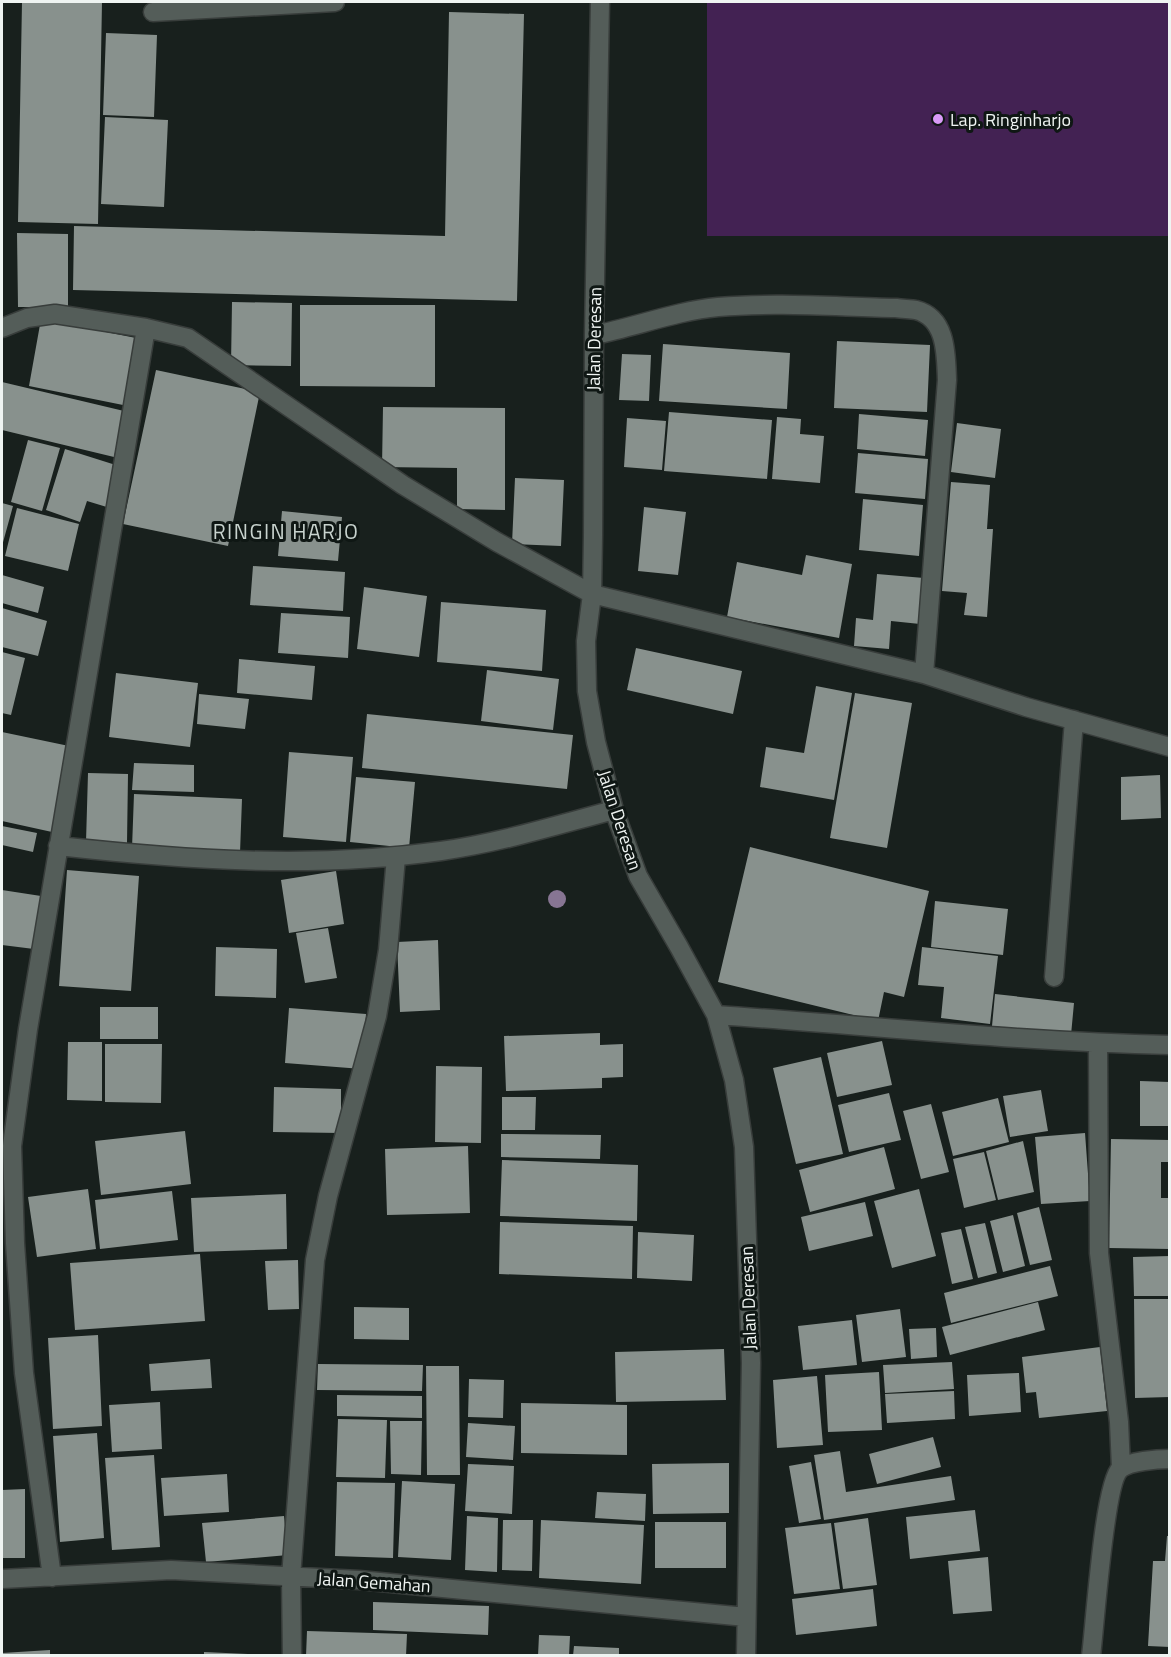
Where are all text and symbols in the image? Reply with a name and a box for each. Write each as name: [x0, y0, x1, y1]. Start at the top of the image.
place label: Lap. Ringinharjo: [950, 106, 1071, 133]
marker: Lap. Ringinharjo: [931, 112, 945, 126]
street label: Jalan Deresan: [580, 287, 608, 391]
district label: RINGIN HARJO: [213, 515, 359, 547]
street label: Jalan Deresan: [591, 766, 649, 874]
street label: Jalan Deresan: [733, 1246, 763, 1350]
street label: Jalan Gemahan: [316, 1565, 432, 1599]

